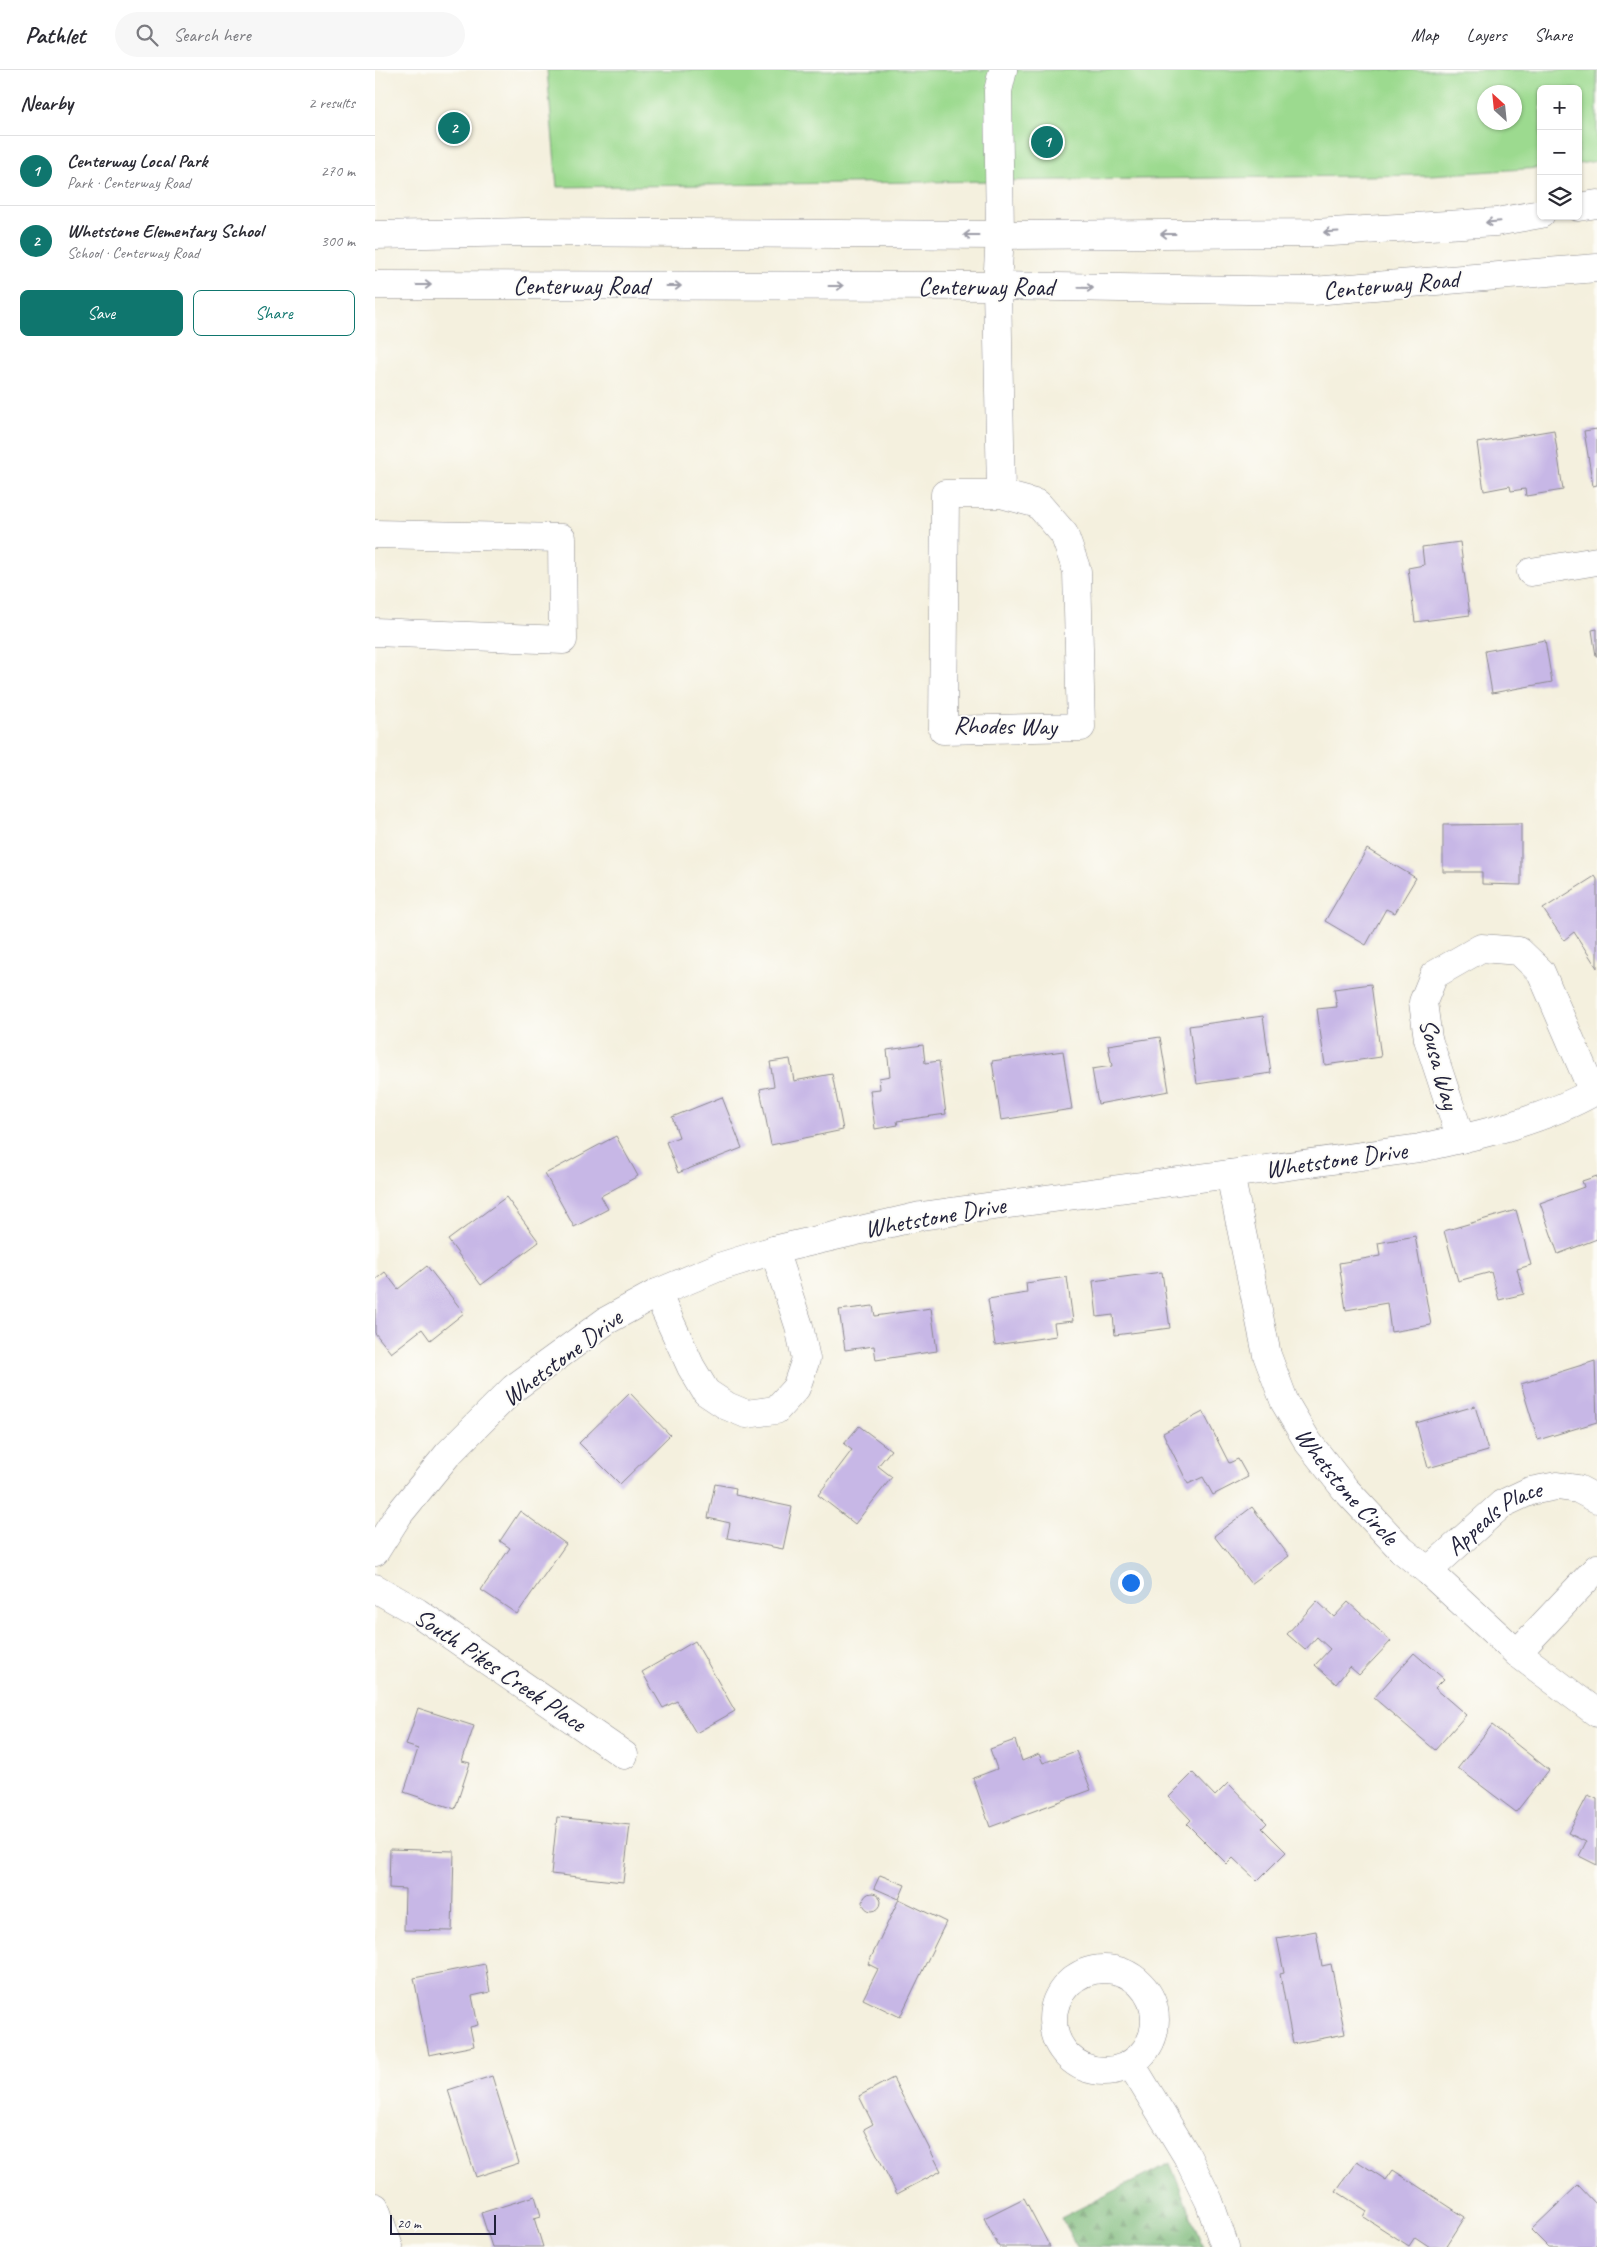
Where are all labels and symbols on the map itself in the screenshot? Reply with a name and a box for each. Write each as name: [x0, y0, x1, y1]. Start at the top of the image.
north arrow: [1477, 85, 1522, 130]
pin: 2: [438, 109, 470, 147]
pin: 1: [1031, 123, 1063, 161]
one-way arrow: [1485, 217, 1501, 227]
one-way arrow: [1323, 227, 1339, 236]
one-way arrow: [1160, 229, 1176, 239]
one-way arrow: [963, 230, 979, 240]
street label: Centerway Road: [1322, 263, 1463, 307]
street label: Centerway Road: [513, 270, 652, 302]
street label: Centerway Road: [918, 271, 1057, 303]
one-way arrow: [415, 280, 431, 290]
one-way arrow: [665, 281, 681, 291]
one-way arrow: [828, 281, 844, 291]
one-way arrow: [1078, 283, 1094, 293]
street label: Rhodes Way: [953, 709, 1059, 743]
street label: Sousa Way: [1412, 1015, 1467, 1114]
street label: Whetstone Drive: [1263, 1134, 1411, 1186]
street label: Whetstone Drive: [862, 1189, 1010, 1245]
street label: Whetstone Drive: [495, 1301, 630, 1414]
street label: Whetstone Circle: [1287, 1422, 1407, 1553]
street label: Appeals Place: [1439, 1473, 1546, 1563]
your location: [1118, 1570, 1144, 1596]
street label: South Pikes Creek Place: [408, 1601, 594, 1740]
scale bar: [390, 2212, 496, 2235]

